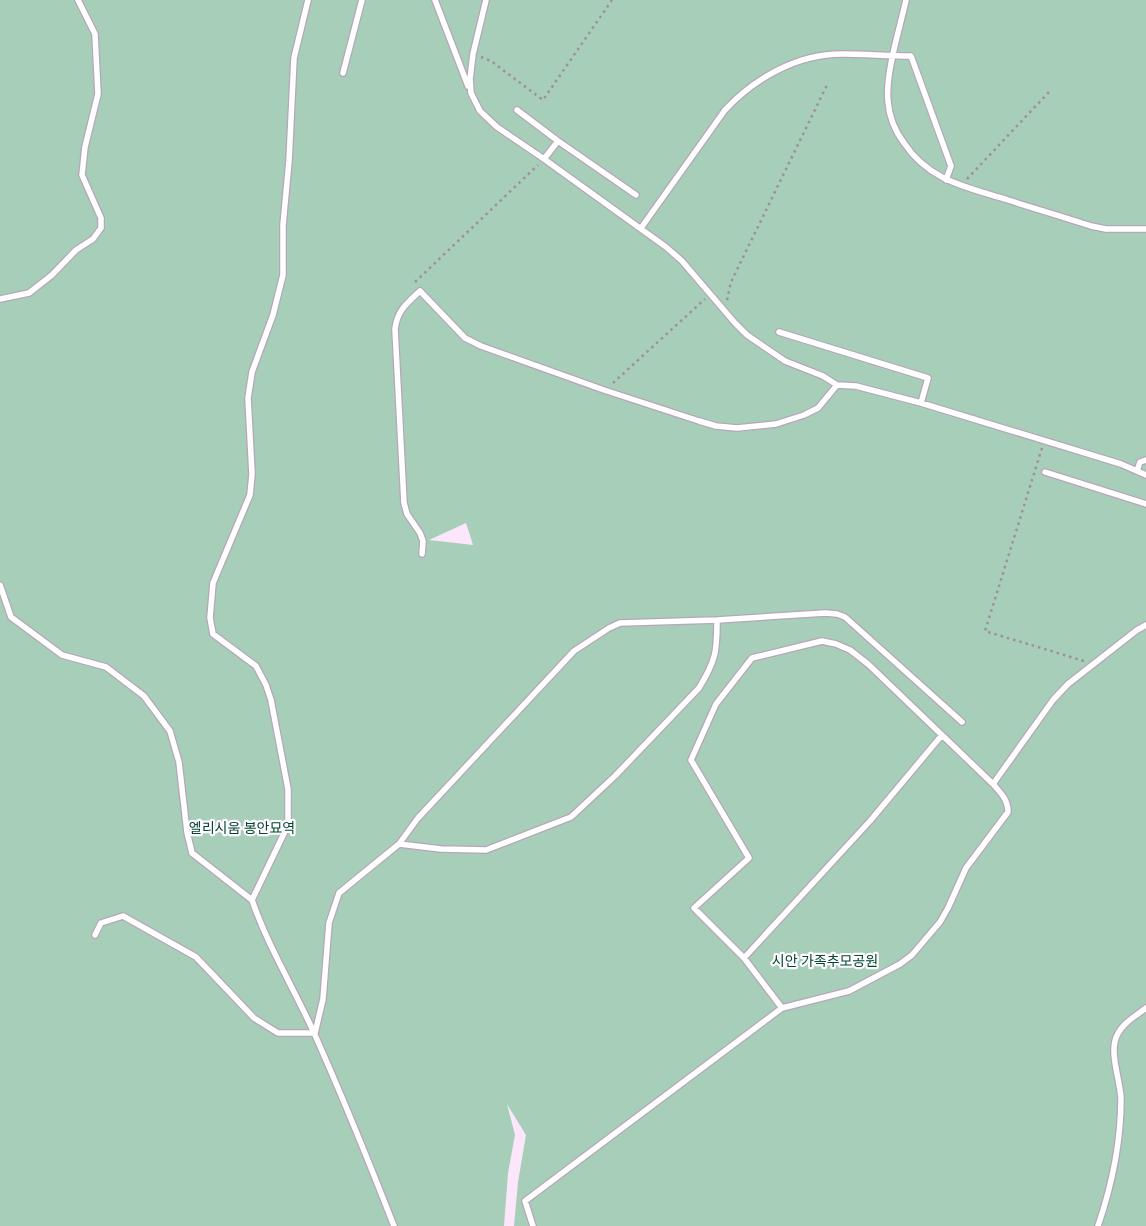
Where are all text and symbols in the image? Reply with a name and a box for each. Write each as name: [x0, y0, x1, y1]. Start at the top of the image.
park label: 엘리시움 봉안묘역: [189, 819, 295, 837]
park label: 시안 가족추모공원: [772, 952, 878, 970]

